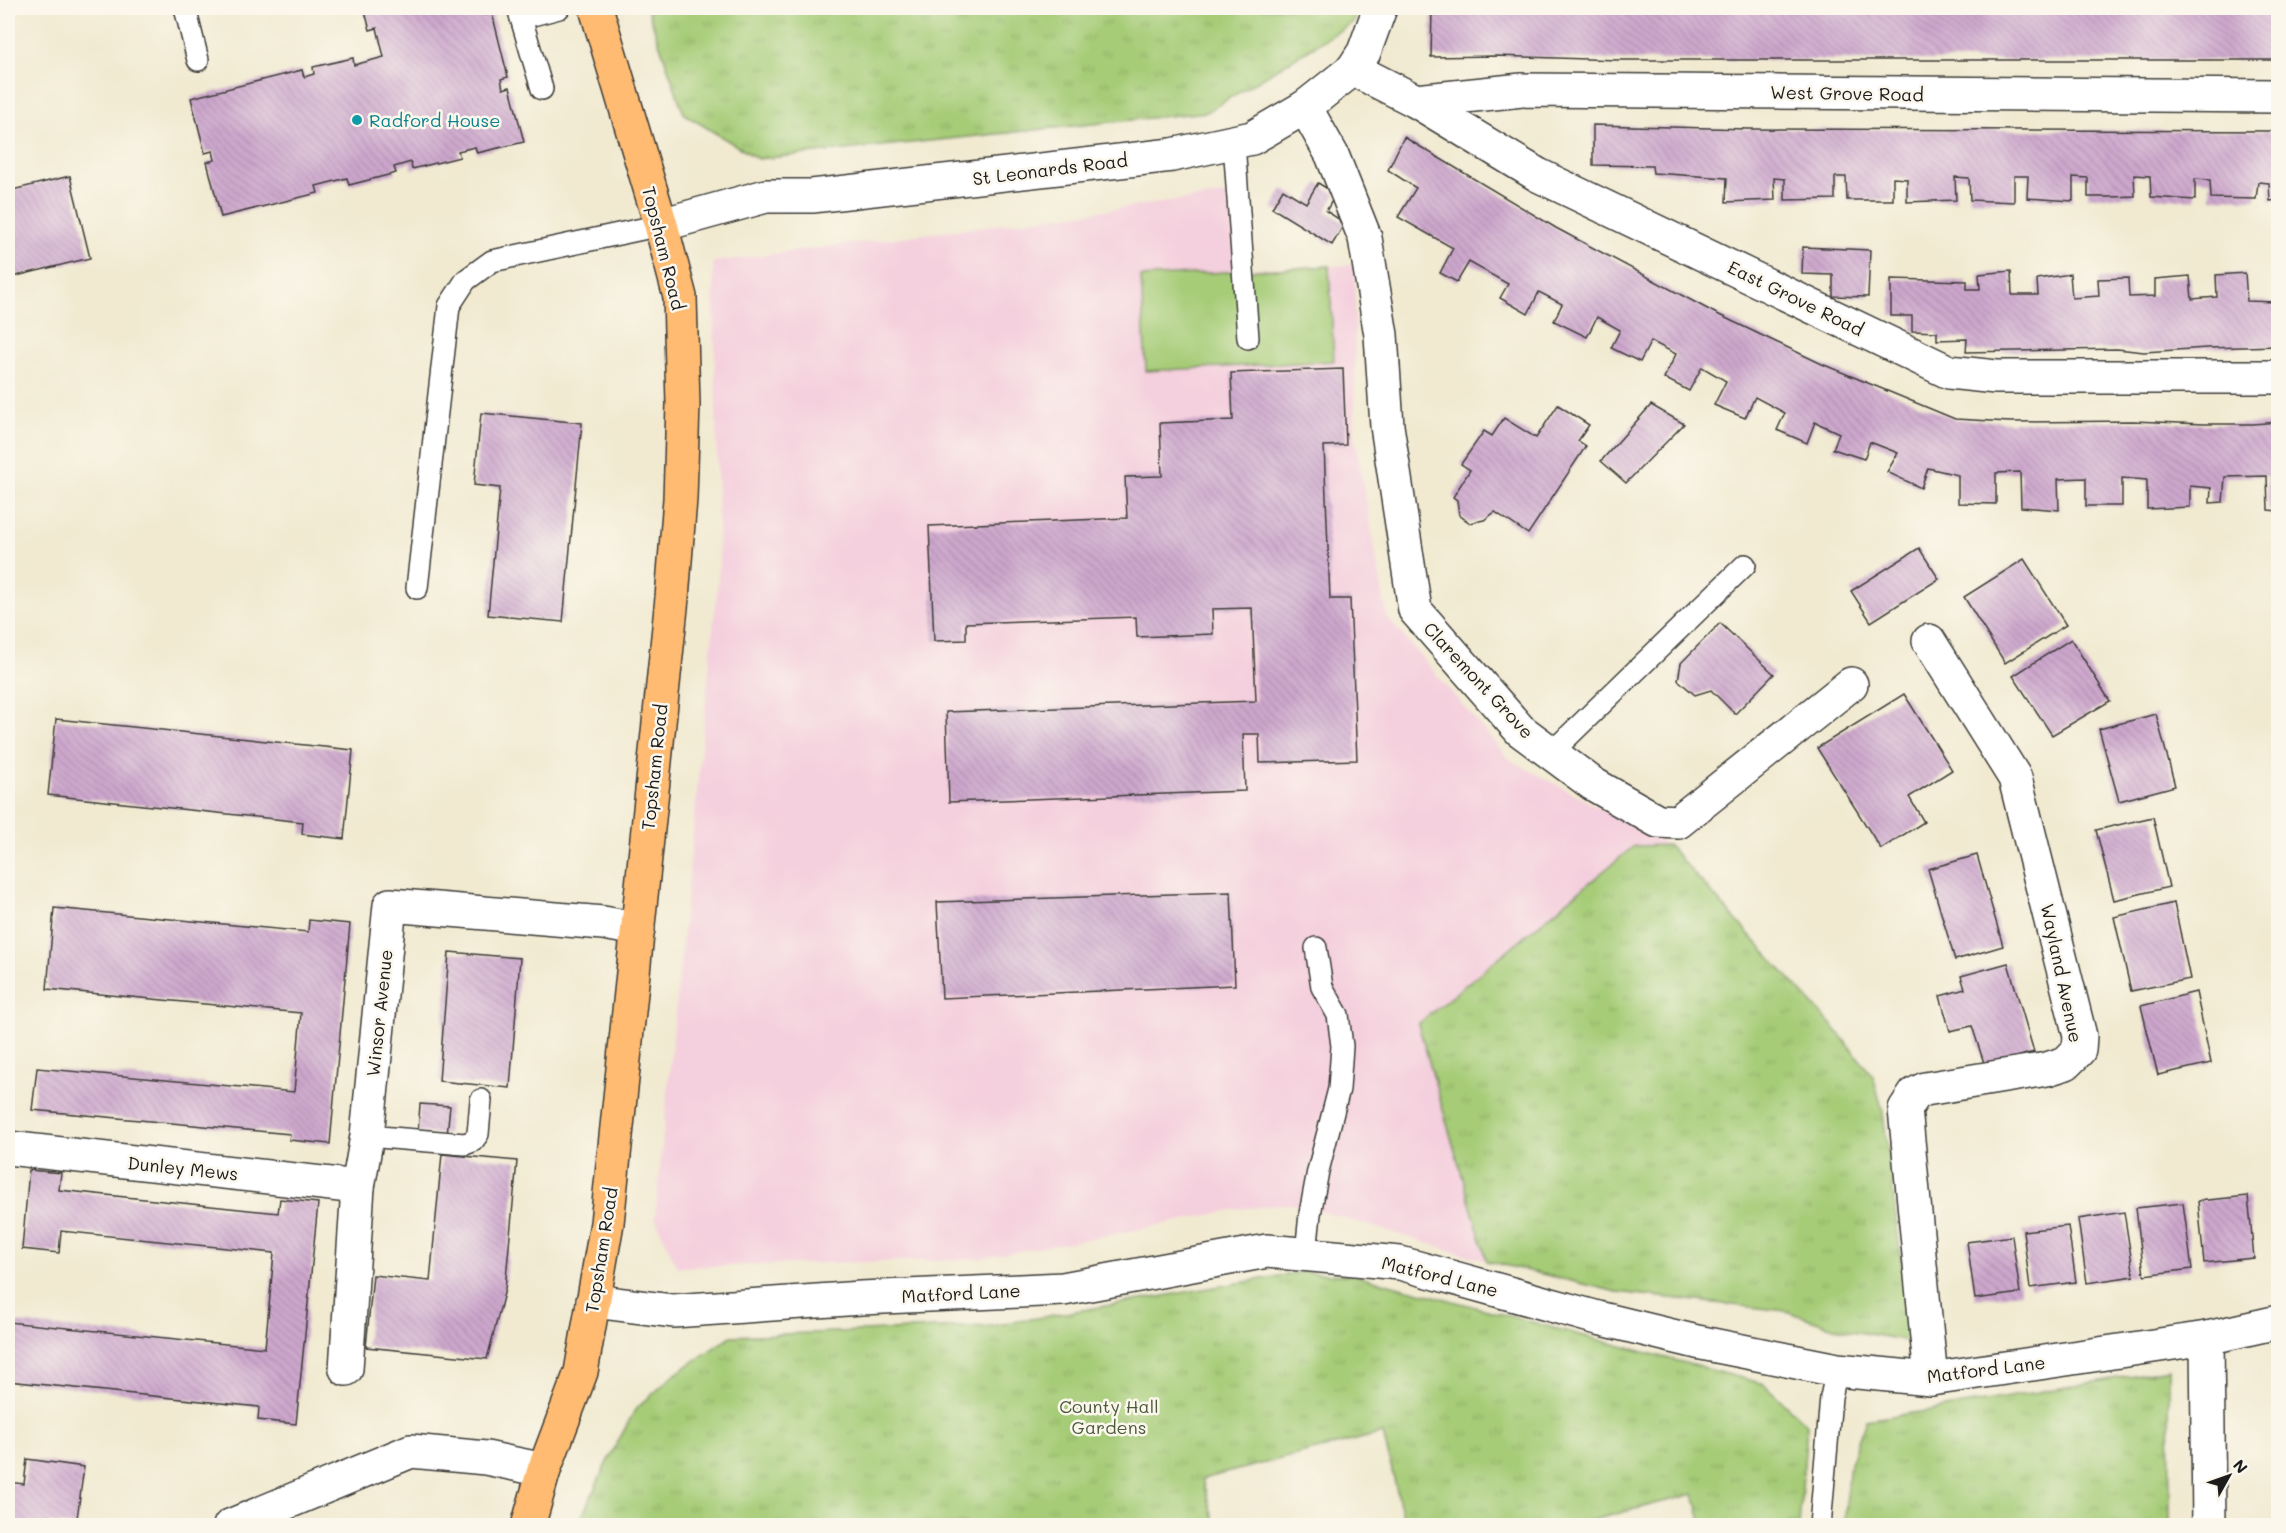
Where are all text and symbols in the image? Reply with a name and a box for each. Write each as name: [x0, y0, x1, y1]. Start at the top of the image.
street label: West Grove Road: [1770, 80, 1924, 106]
place label: Radford House: [369, 108, 500, 132]
marker: Radford House: [350, 113, 364, 127]
street label: St Leonards Road: [971, 148, 1129, 190]
street label: Topsham Road: [637, 184, 691, 312]
street label: East Grove Road: [1724, 255, 1868, 341]
street label: Claremont Grove: [1419, 617, 1539, 743]
street label: Topsham Road: [635, 703, 673, 831]
street label: Wayland Avenue: [2036, 901, 2088, 1045]
street label: Winsor Avenue: [360, 948, 398, 1078]
street label: Dunley Mews: [126, 1150, 240, 1186]
street label: Topsham Road: [579, 1185, 623, 1315]
street label: Matford Lane: [1379, 1250, 1501, 1302]
street label: Matford Lane: [901, 1278, 1021, 1308]
street label: Matford Lane: [1925, 1350, 2047, 1388]
park label: County Hall Gardens: [1059, 1394, 1159, 1439]
north arrow: [2199, 1446, 2259, 1506]
text: N: [2229, 1455, 2253, 1477]

